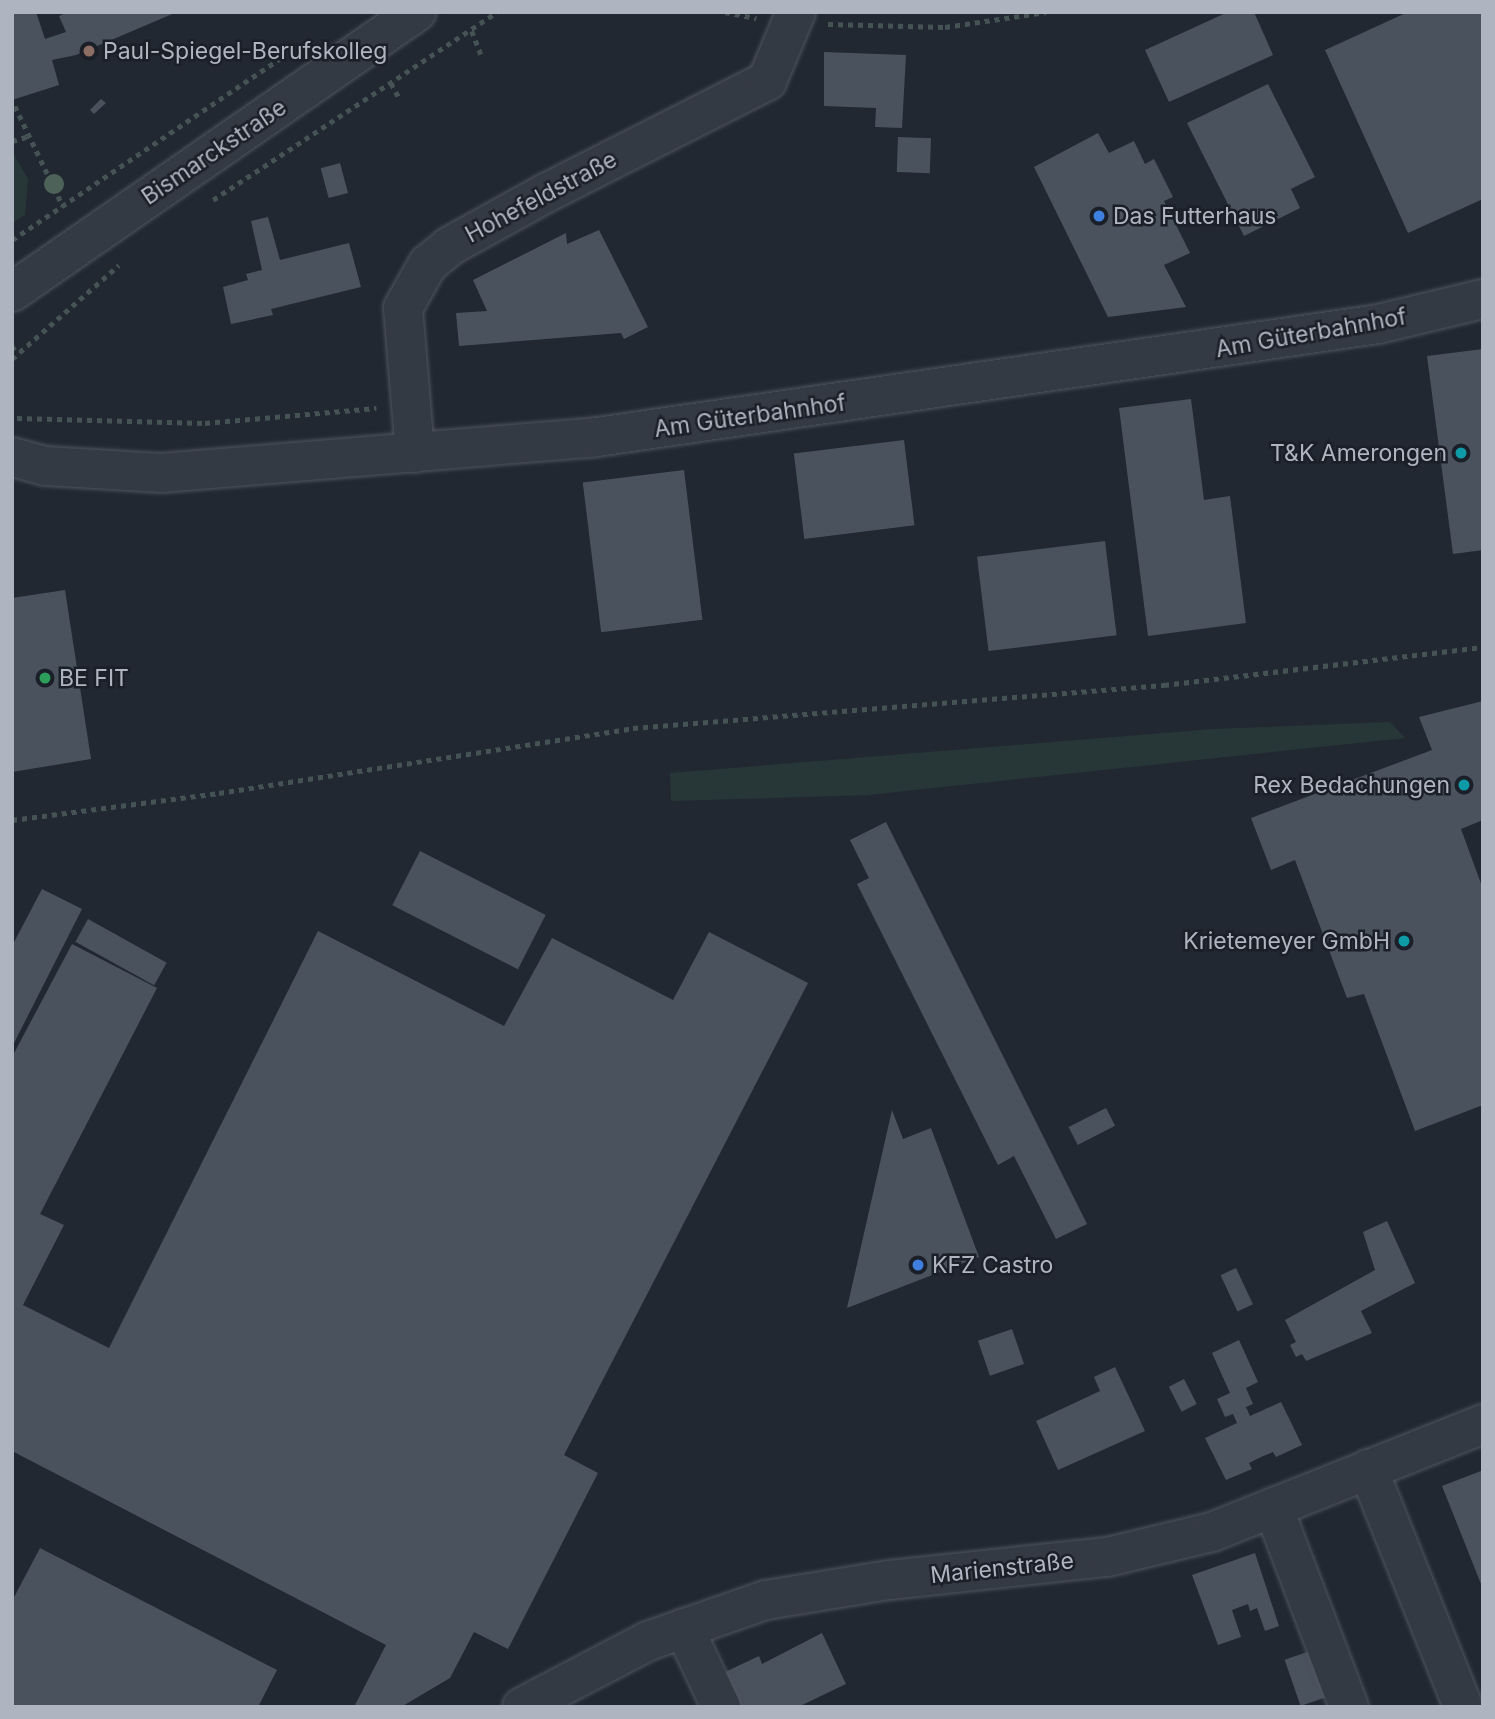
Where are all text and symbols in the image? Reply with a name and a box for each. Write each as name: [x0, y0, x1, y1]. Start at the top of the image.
place label: Paul-Spiegel-Berufskolleg: [103, 37, 387, 65]
marker: Paul-Spiegel-Berufskolleg: [81, 43, 97, 59]
street label: Bismarckstraße: [136, 93, 292, 211]
street label: Hohefeldstraße: [461, 145, 621, 249]
place label: Das Futterhaus: [1113, 202, 1276, 230]
marker: Das Futterhaus: [1091, 208, 1107, 224]
street label: Am Güterbahnhof: [1213, 303, 1409, 363]
street label: Am Güterbahnhof: [652, 389, 848, 443]
place label: T&K Amerongen: [1270, 439, 1447, 467]
marker: T&K Amerongen: [1453, 445, 1469, 461]
place label: BE FIT: [59, 664, 129, 692]
marker: BE FIT: [37, 670, 53, 686]
place label: Rex Bedachungen: [1253, 771, 1450, 799]
marker: Rex Bedachungen: [1456, 777, 1472, 793]
place label: Krietemeyer GmbH: [1183, 927, 1390, 955]
marker: Krietemeyer GmbH: [1396, 933, 1412, 949]
place label: KFZ Castro: [932, 1251, 1053, 1279]
marker: KFZ Castro: [910, 1257, 926, 1273]
street label: Marienstraße: [929, 1547, 1075, 1589]

